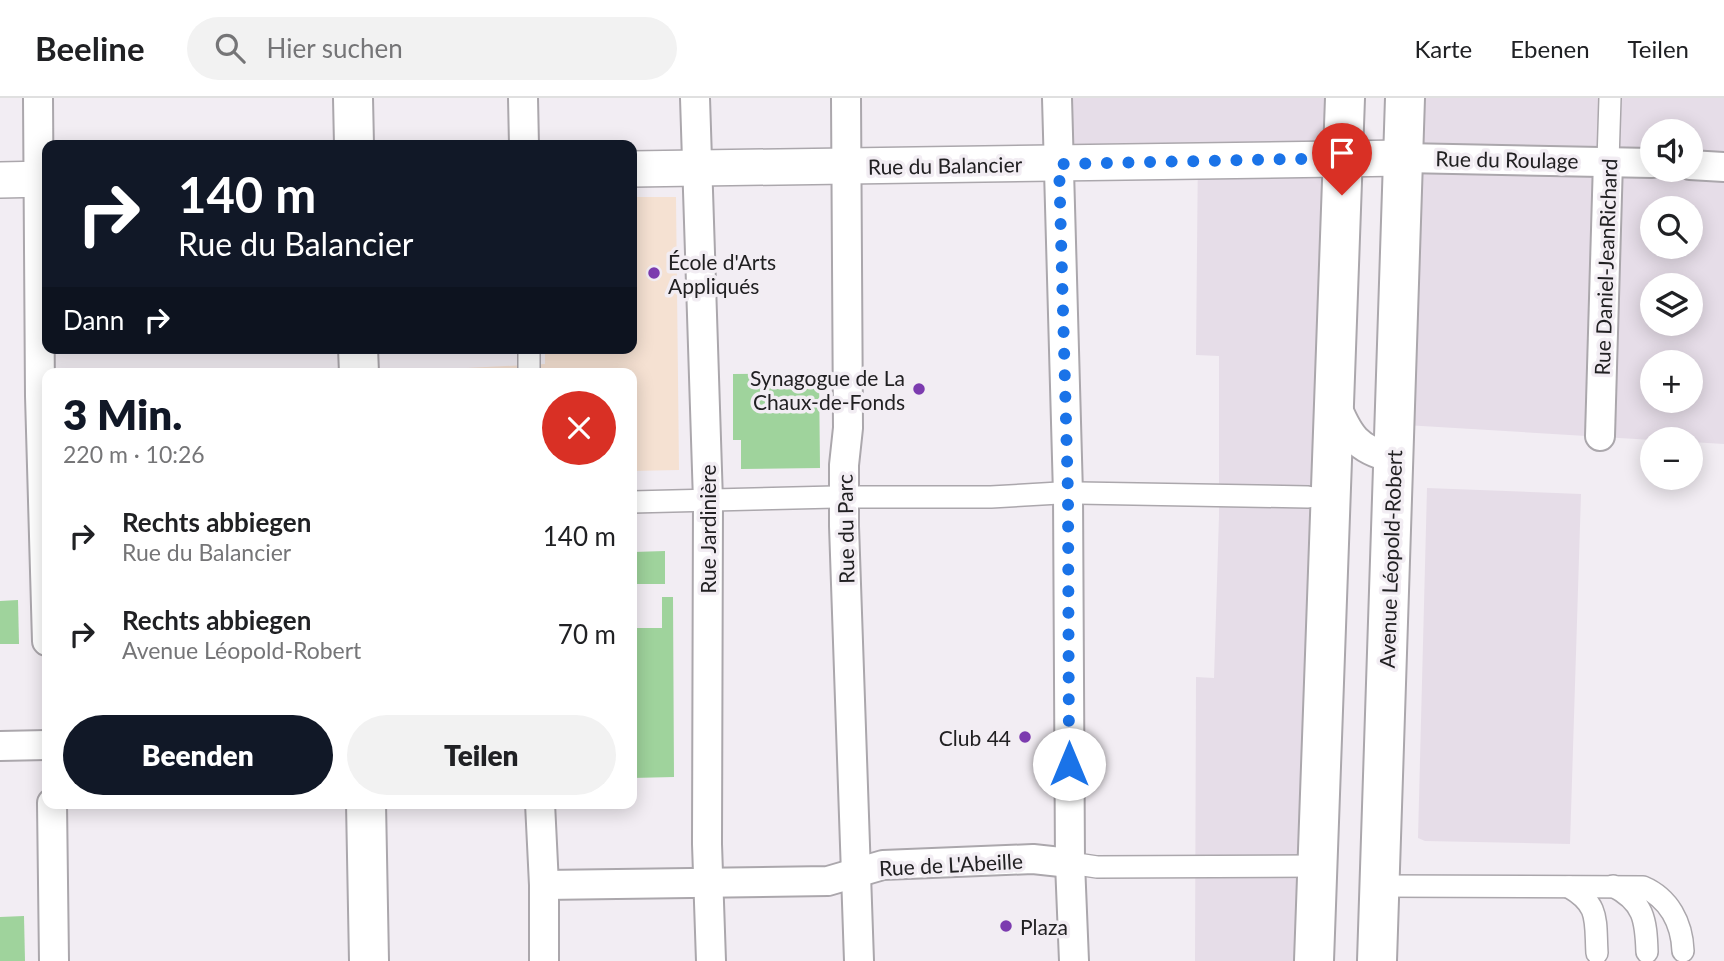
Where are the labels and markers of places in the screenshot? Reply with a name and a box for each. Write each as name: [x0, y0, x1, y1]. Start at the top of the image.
pin: [1312, 123, 1372, 195]
place label: École d'Arts Appliqués: [668, 249, 776, 298]
marker: École d'Arts Appliqués: [646, 265, 662, 281]
place label: Synagogue de La Chaux-de-Fonds: [750, 365, 905, 414]
marker: Synagogue de La Chaux-de-Fonds: [911, 381, 927, 397]
place label: Club 44: [939, 725, 1011, 750]
marker: Club 44: [1017, 729, 1033, 745]
place label: Plaza: [1020, 914, 1068, 939]
marker: Plaza: [998, 918, 1014, 934]

